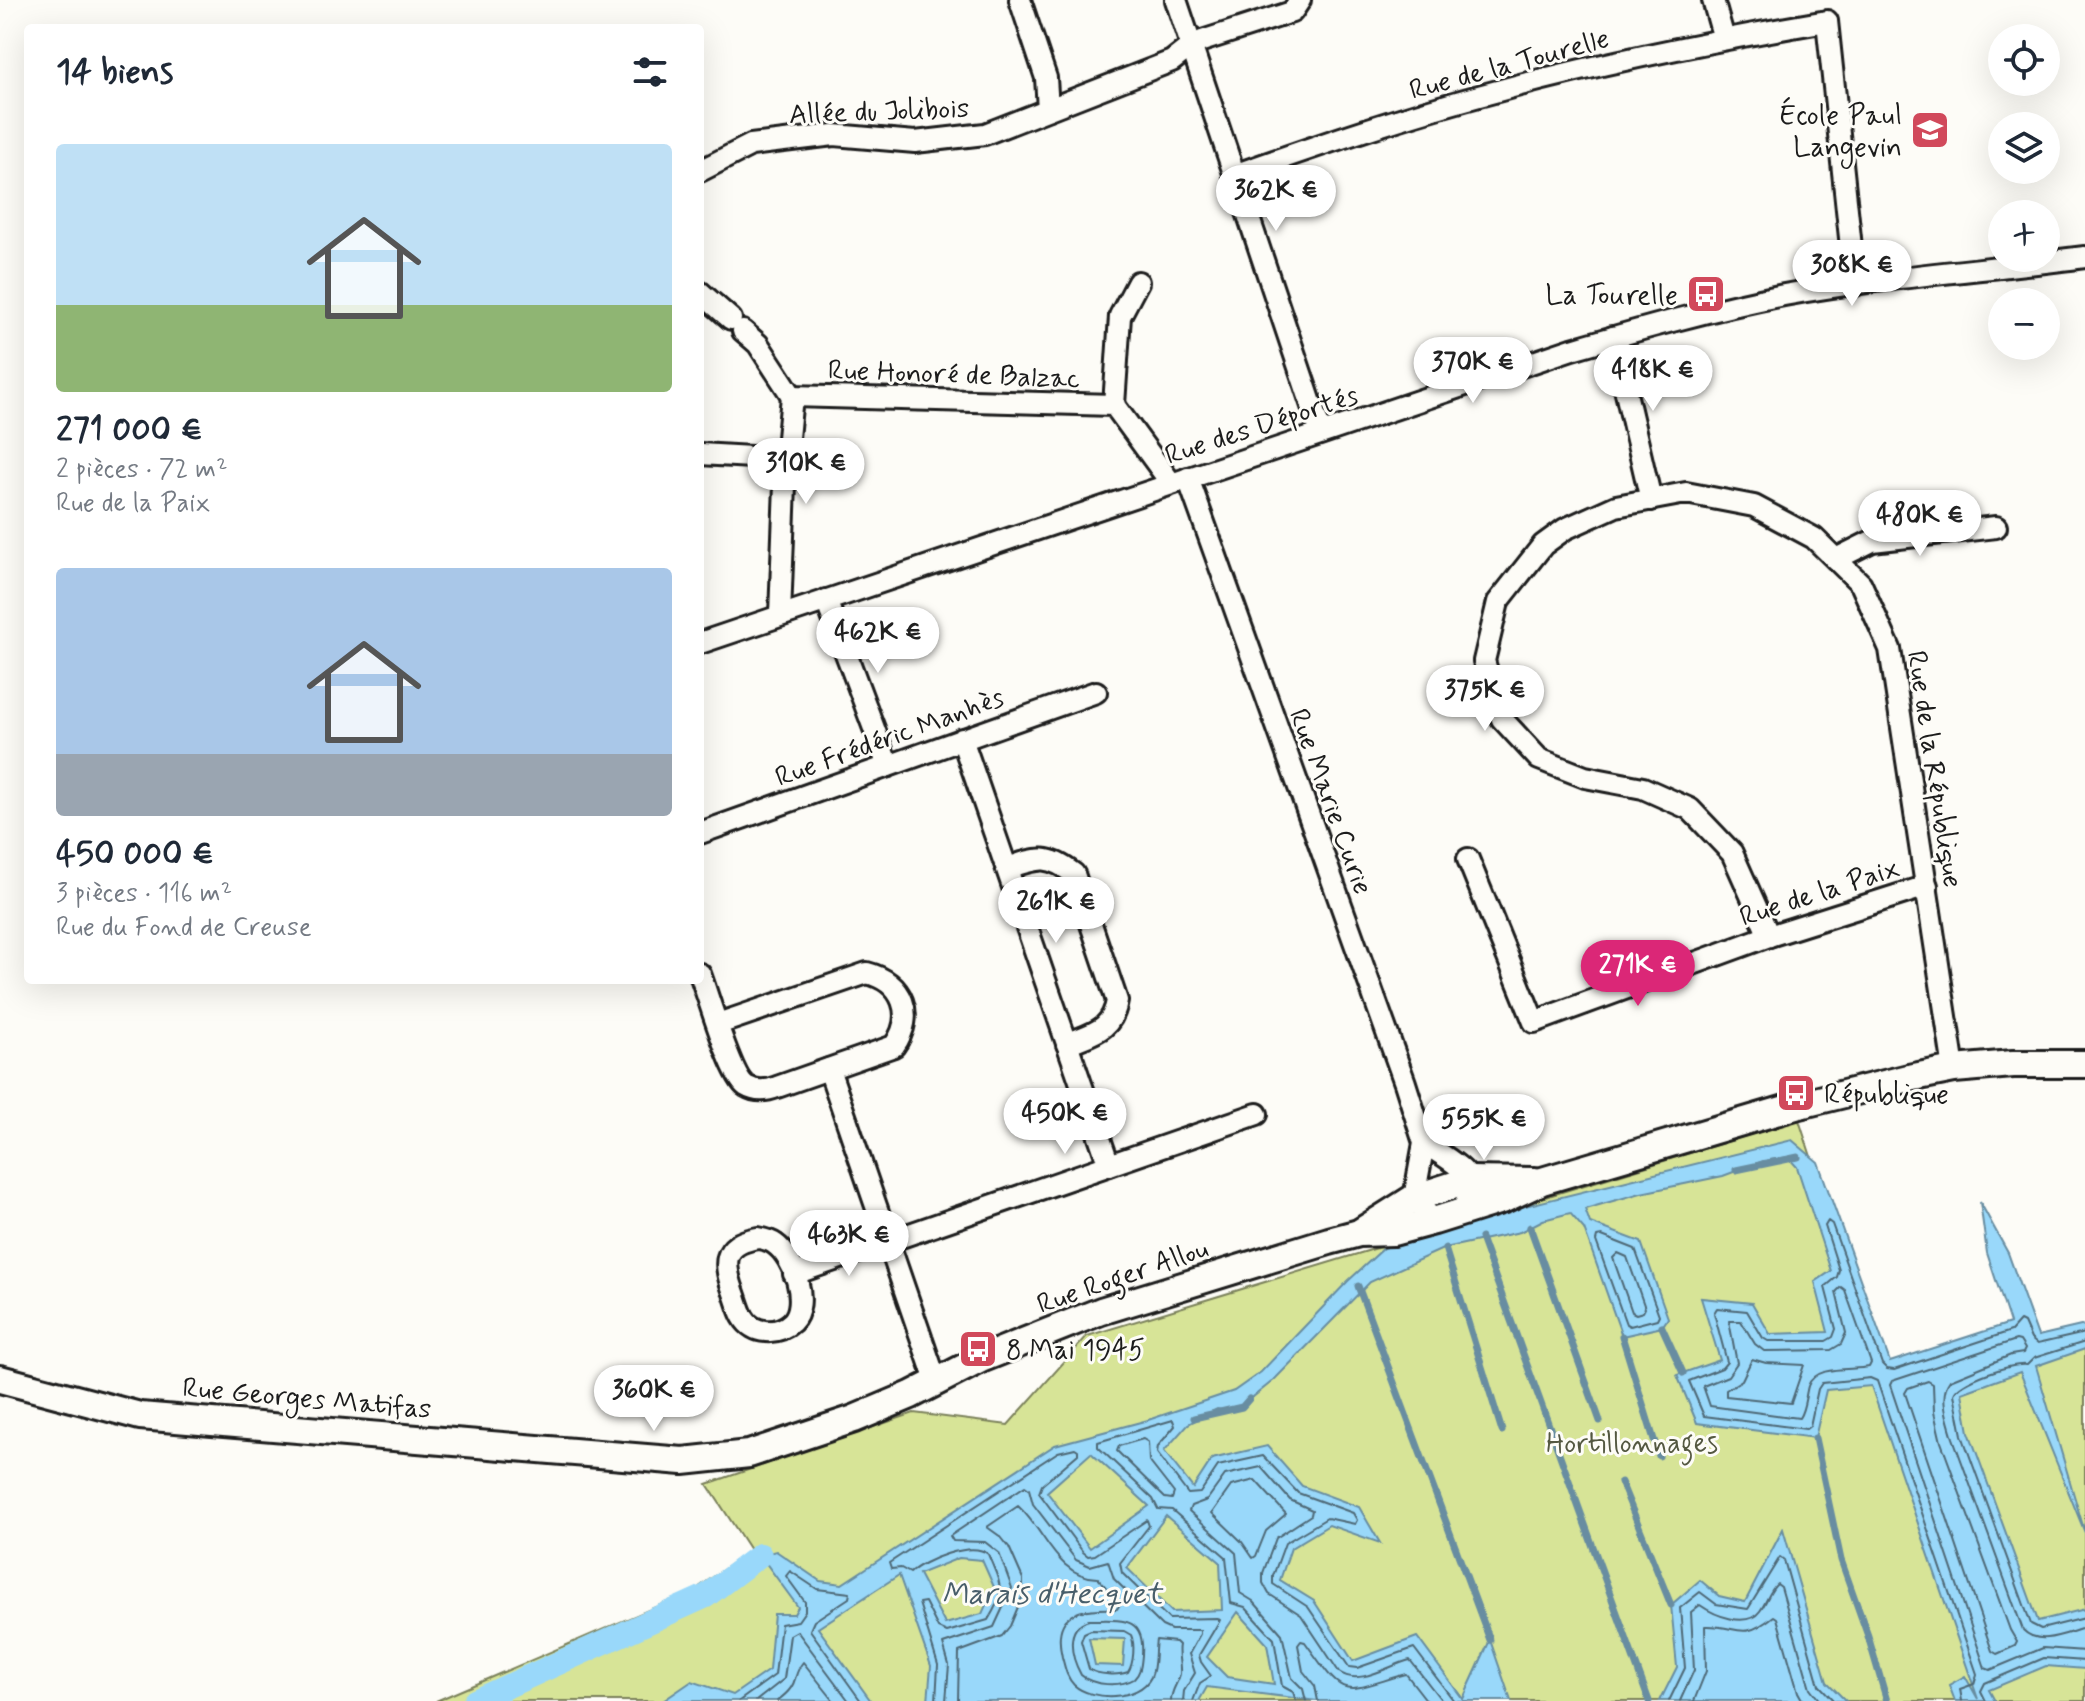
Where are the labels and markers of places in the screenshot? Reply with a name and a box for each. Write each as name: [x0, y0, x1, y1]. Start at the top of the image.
place label: École Paul Langevin: [1779, 96, 1902, 169]
school or university icon: École Paul Langevin: [1909, 109, 1951, 151]
pin: 362K €: [1211, 165, 1341, 233]
pin: 308K €: [1787, 240, 1917, 308]
bus stop icon: La Tourelle: [1685, 273, 1727, 315]
place label: La Tourelle: [1546, 278, 1678, 315]
pin: 370K €: [1408, 337, 1538, 405]
pin: 418K €: [1588, 345, 1718, 413]
pin: 310K €: [741, 438, 871, 506]
pin: 480K €: [1855, 490, 1985, 558]
pin: 462K €: [813, 607, 943, 675]
pin: 375K €: [1420, 665, 1550, 733]
pin: 261K €: [991, 877, 1121, 945]
pin: 271K €: [1573, 940, 1703, 1008]
bus stop icon: République: [1775, 1072, 1817, 1114]
place label: République: [1824, 1077, 1949, 1114]
pin: 450K €: [1000, 1088, 1130, 1156]
pin: 555K €: [1419, 1094, 1549, 1162]
pin: 463K €: [784, 1210, 914, 1278]
bus stop icon: 8 Mai 1945: [957, 1328, 999, 1370]
place label: 8 Mai 1945: [1006, 1333, 1145, 1370]
pin: 360K €: [589, 1365, 719, 1433]

